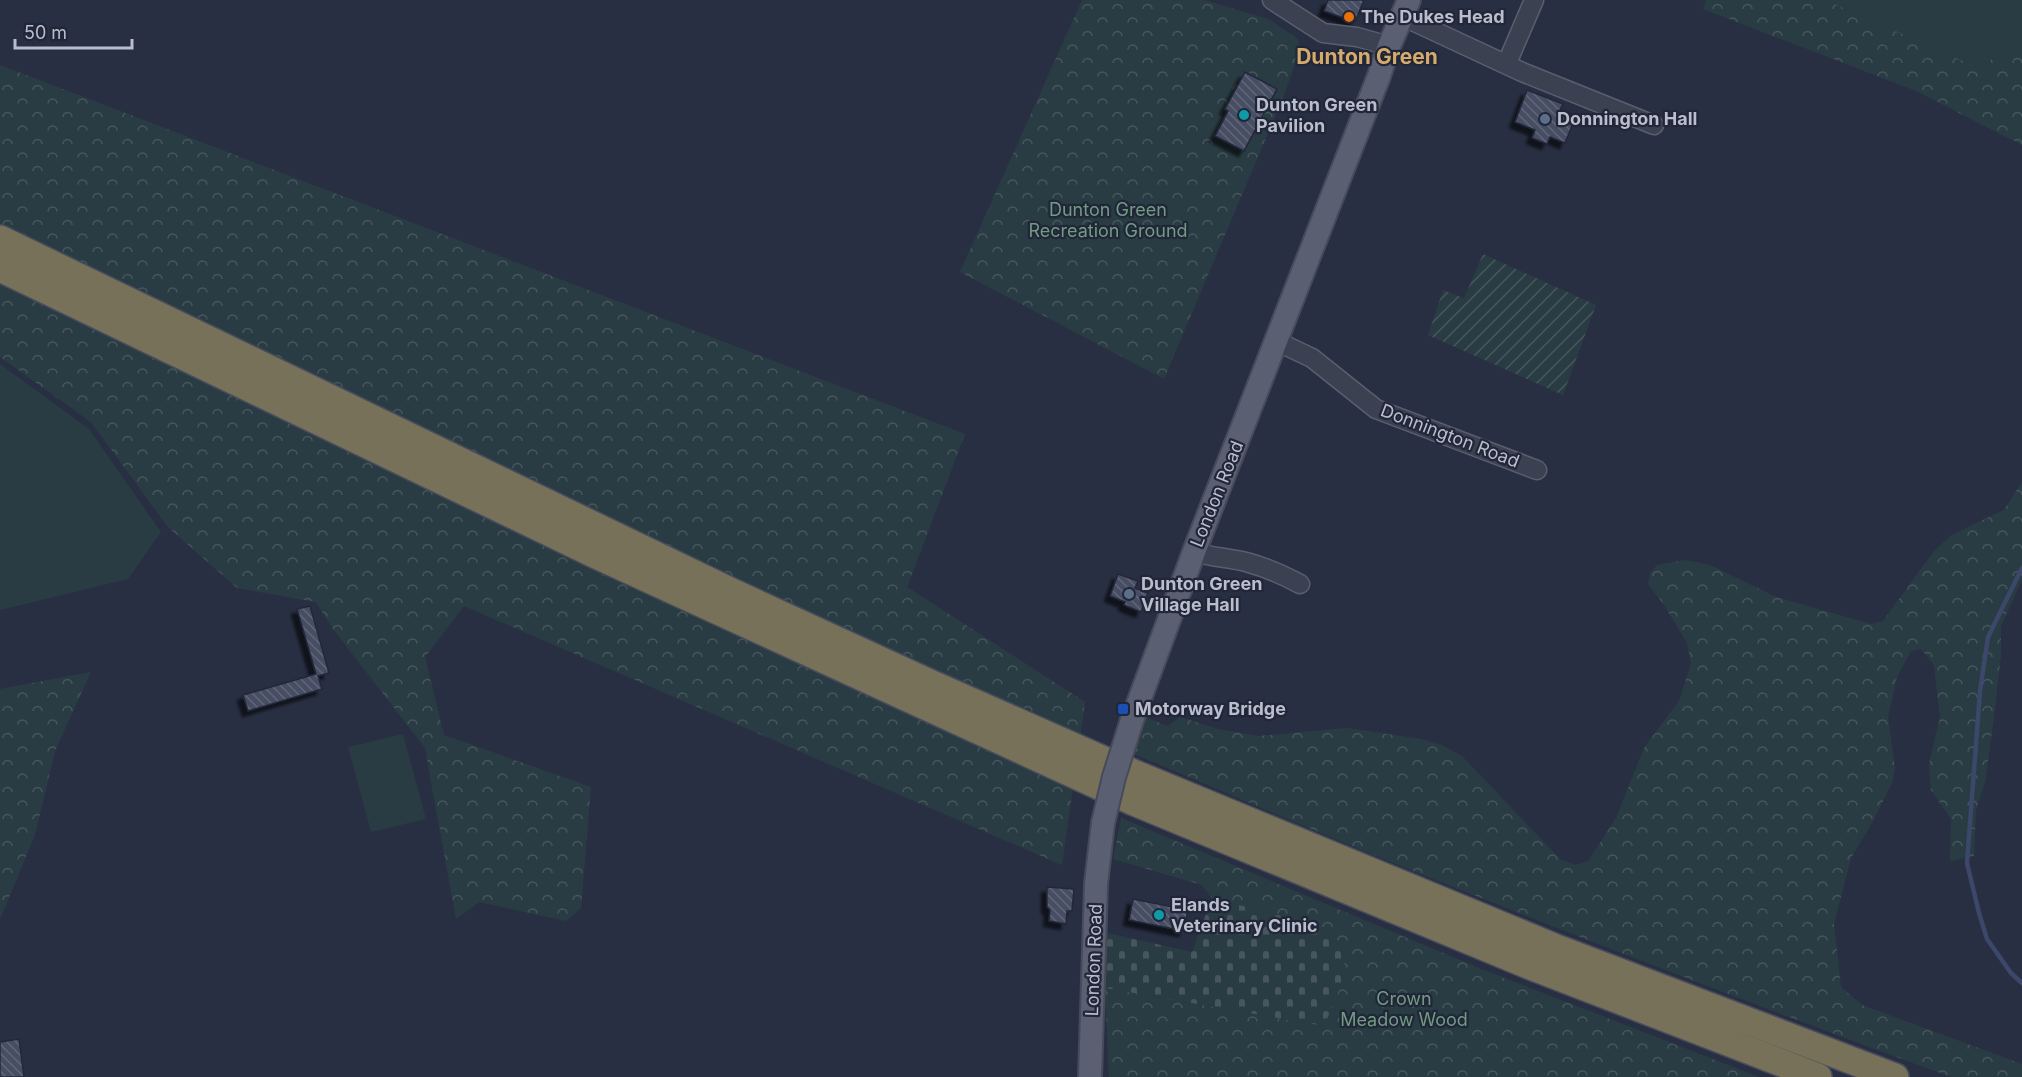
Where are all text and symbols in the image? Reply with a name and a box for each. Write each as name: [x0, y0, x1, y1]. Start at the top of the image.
place label: The Dukes Head: [1361, 6, 1505, 27]
marker: The Dukes Head: [1342, 10, 1356, 24]
scale bar: [15, 12, 132, 50]
text: 50 m: [24, 22, 67, 43]
district label: Dunton Green: [1296, 44, 1438, 69]
place label: Dunton Green Pavilion: [1256, 94, 1377, 136]
marker: Dunton Green Pavilion: [1237, 108, 1251, 122]
place label: Donnington Hall: [1557, 108, 1697, 129]
marker: Donnington Hall: [1538, 112, 1552, 126]
park label: Dunton Green Recreation Ground: [1028, 199, 1188, 241]
street label: Donnington Road: [1378, 399, 1522, 472]
street label: London Road: [1186, 438, 1247, 550]
place label: Dunton Green Village Hall: [1141, 573, 1262, 615]
marker: Dunton Green Village Hall: [1122, 587, 1136, 601]
place label: Motorway Bridge: [1135, 698, 1286, 719]
marker: Motorway Bridge: [1116, 702, 1130, 716]
place label: Elands Veterinary Clinic: [1171, 894, 1318, 936]
street label: London Road: [1081, 903, 1106, 1017]
marker: Elands Veterinary Clinic: [1152, 908, 1166, 922]
park label: Crown Meadow Wood: [1340, 988, 1468, 1030]

